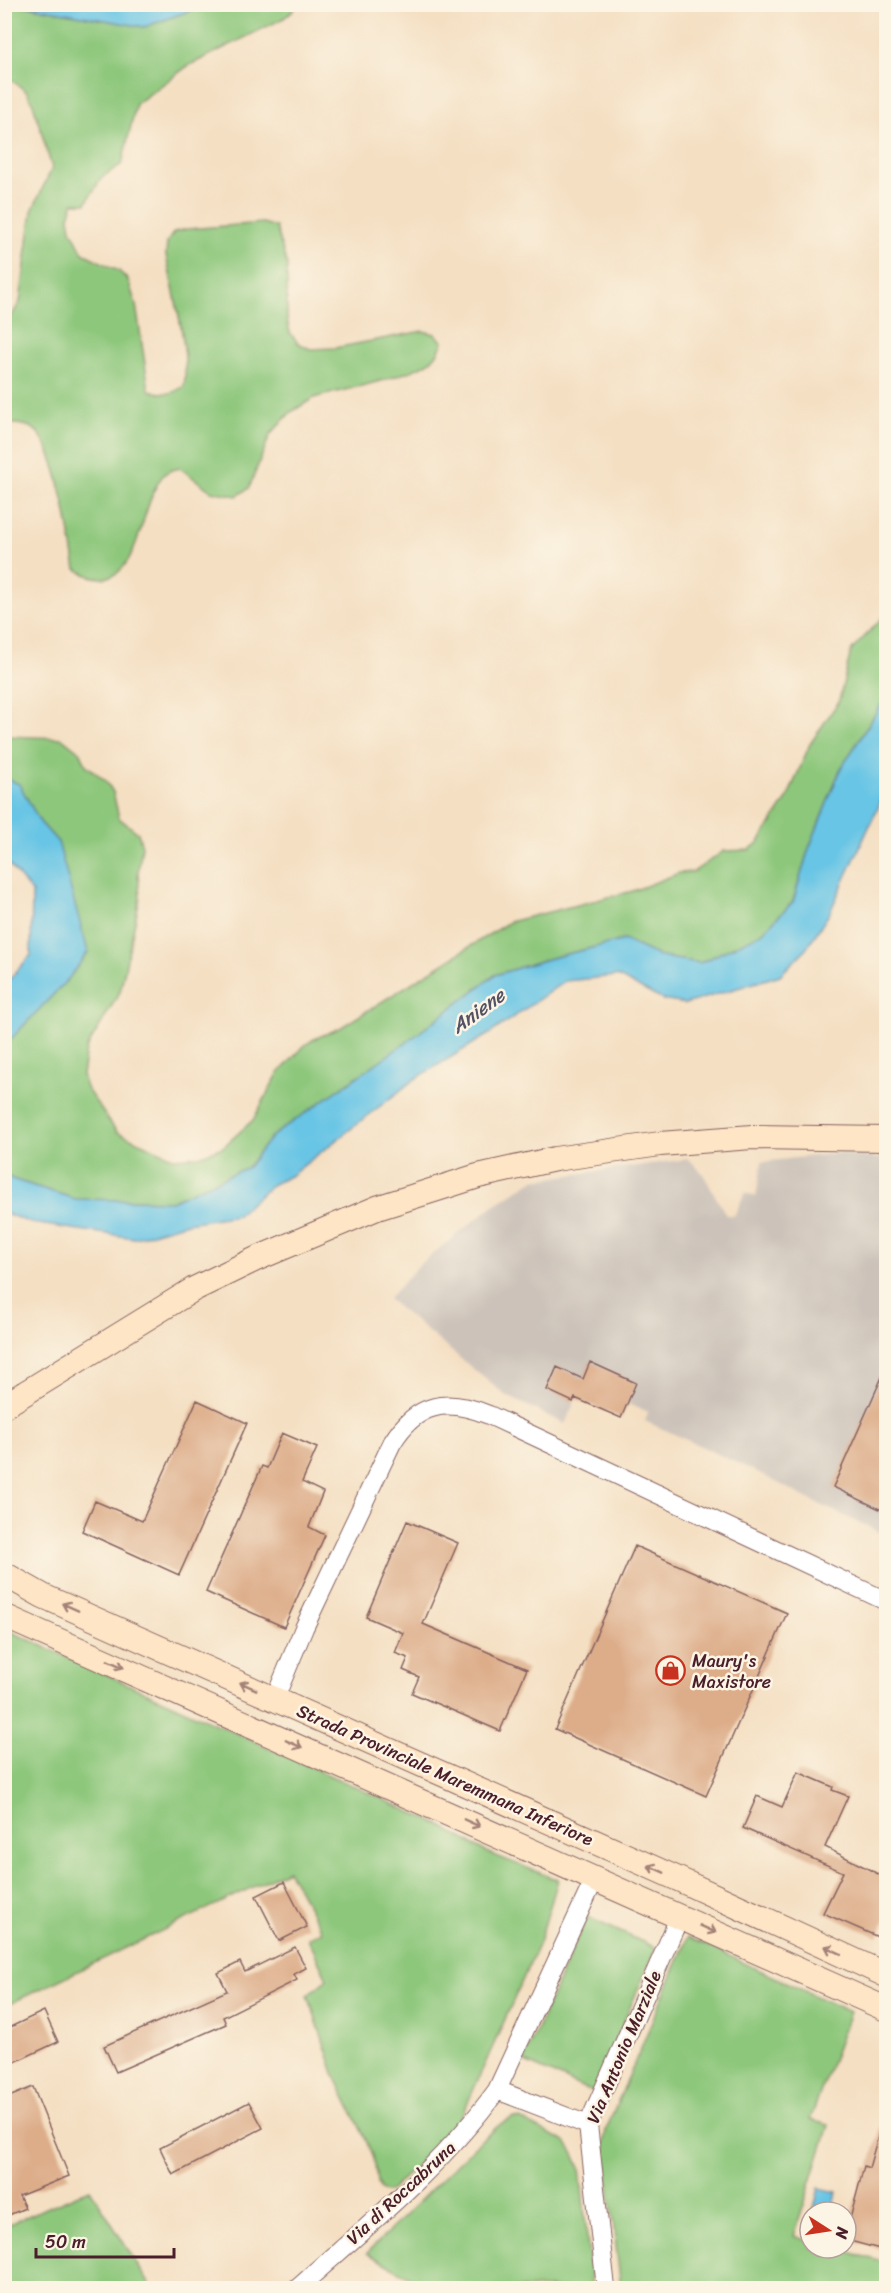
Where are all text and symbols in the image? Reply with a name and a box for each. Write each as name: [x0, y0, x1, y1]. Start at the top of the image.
water label: Aniene: [443, 978, 515, 1043]
one-way arrow: [61, 1601, 79, 1613]
place label: Maury's Maxistore: [692, 1645, 771, 1698]
shop icon: Maury's Maxistore: [655, 1655, 687, 1687]
one-way arrow: [106, 1659, 125, 1670]
one-way arrow: [239, 1680, 258, 1691]
street label: Strada Provinciale Maremmana Inferiore: [291, 1695, 599, 1855]
one-way arrow: [285, 1738, 303, 1750]
one-way arrow: [463, 1818, 481, 1829]
one-way arrow: [647, 1863, 666, 1874]
one-way arrow: [698, 1923, 716, 1935]
one-way arrow: [825, 1944, 843, 1956]
street label: Via Antonio Marziale: [577, 1965, 671, 2129]
street label: Via di Roccabruna: [338, 2133, 464, 2253]
north arrow: [798, 2200, 858, 2260]
scale bar: [36, 2221, 174, 2259]
text: N: [827, 2224, 858, 2242]
text: 50 m: [45, 2226, 86, 2258]

